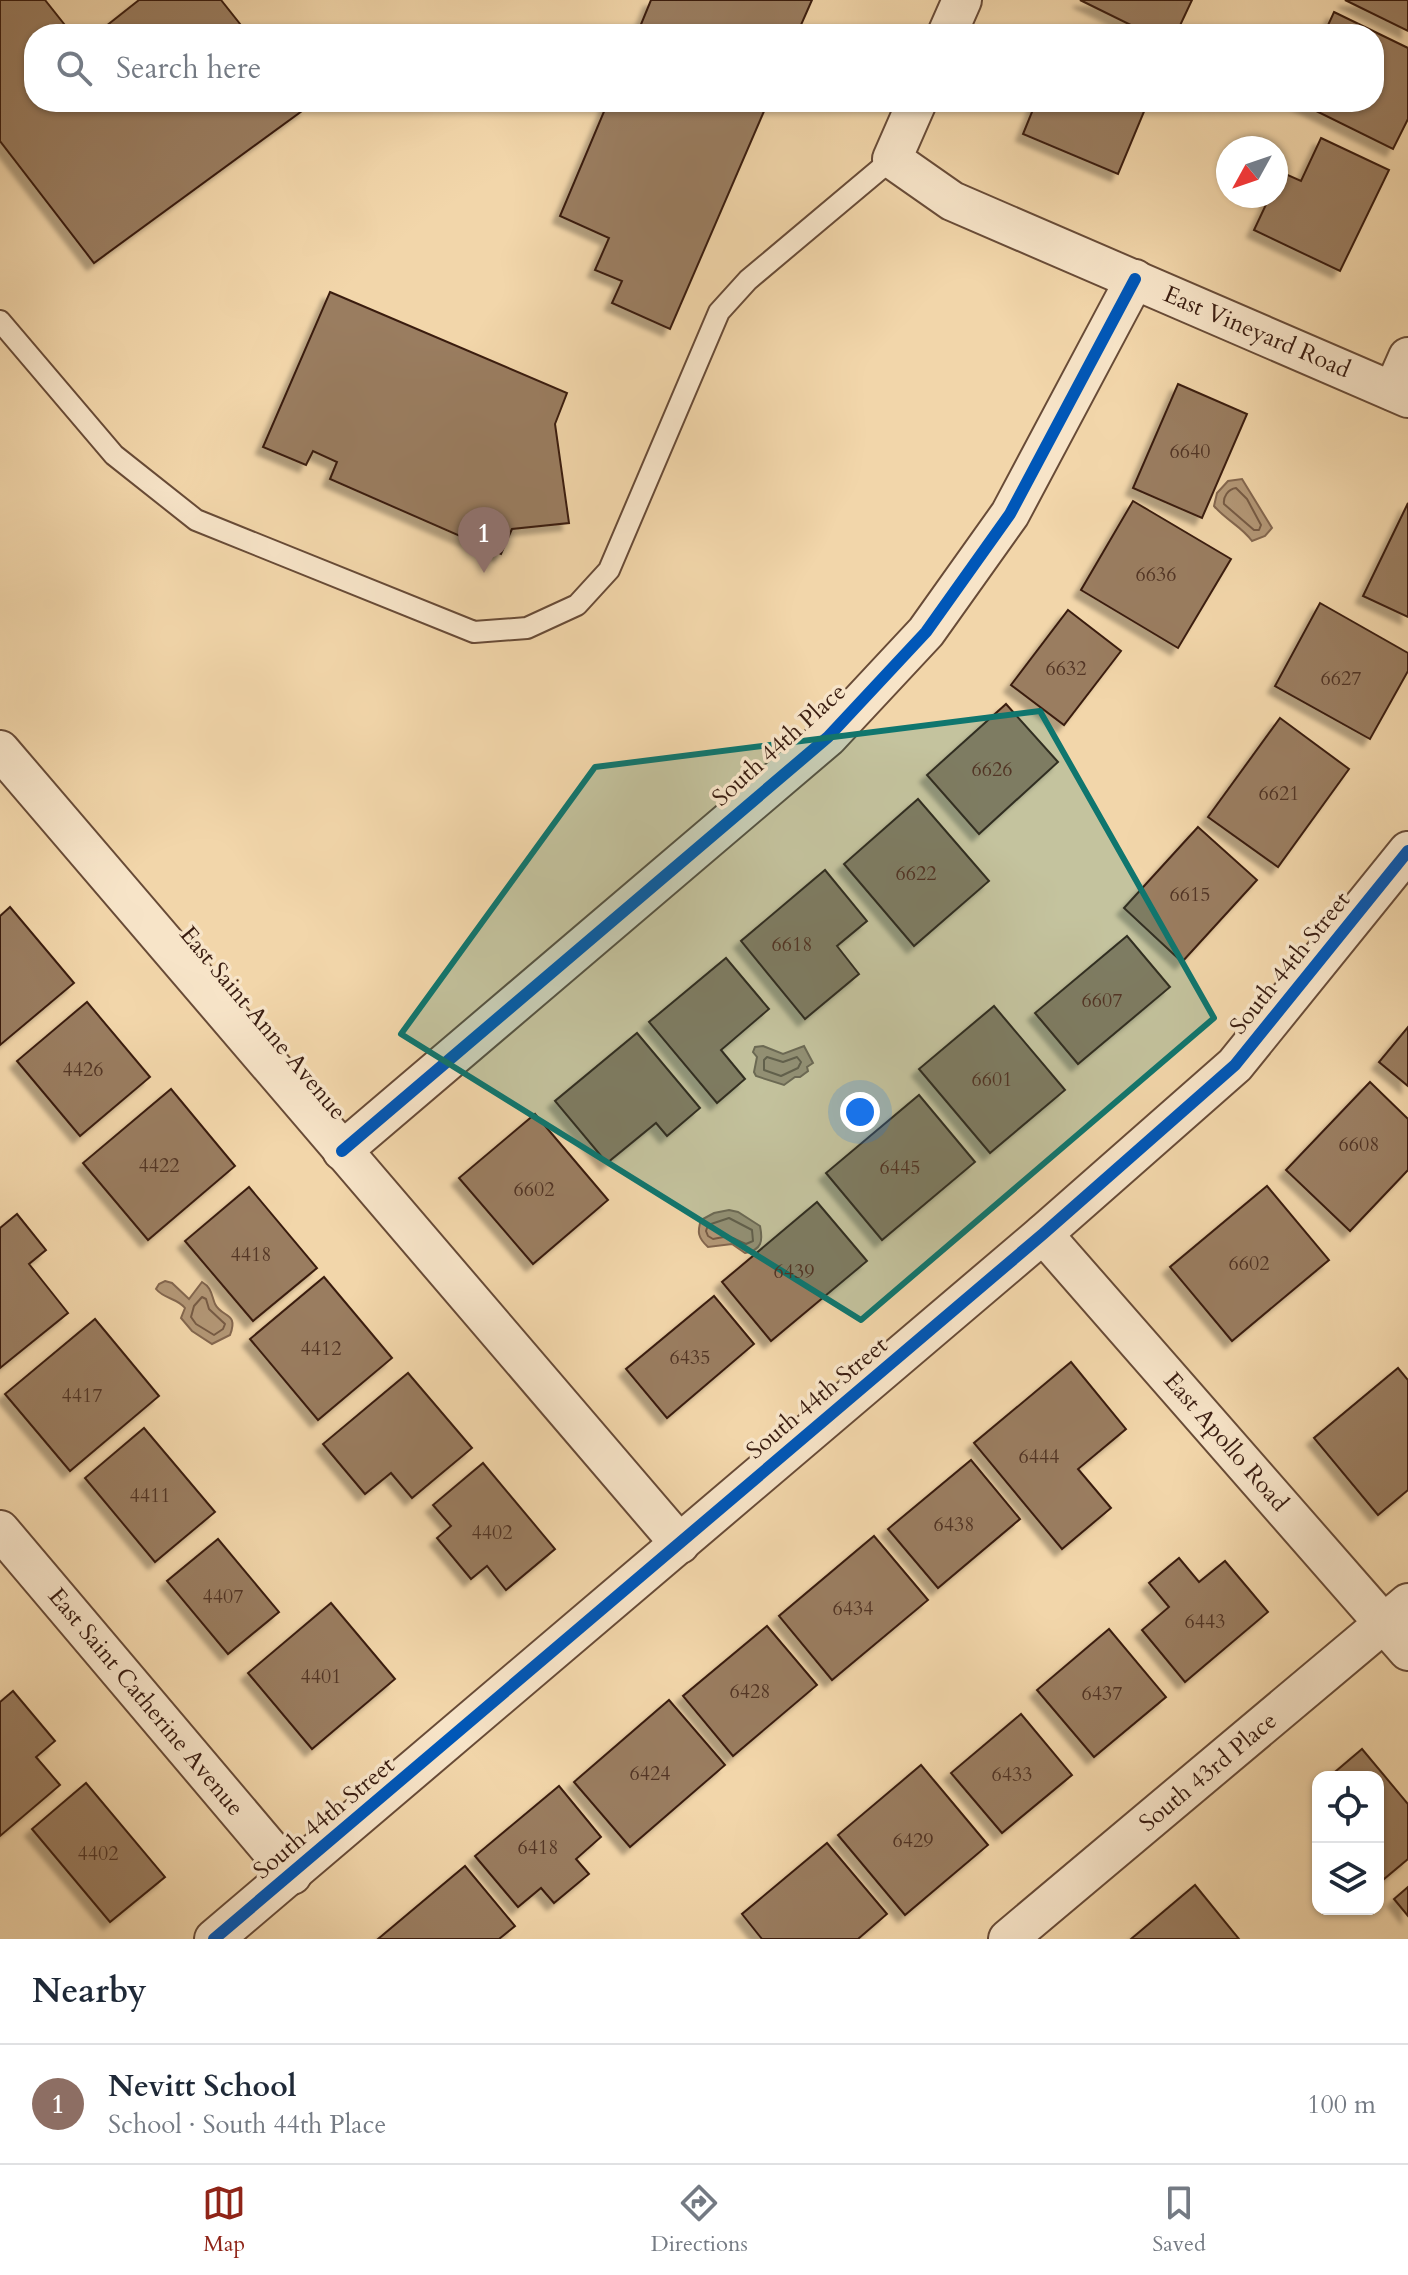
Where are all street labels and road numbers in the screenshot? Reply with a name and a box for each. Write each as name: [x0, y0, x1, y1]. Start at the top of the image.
street label: East Vineyard Road: [1159, 278, 1356, 386]
street label: South 44th Place: [705, 676, 853, 814]
street label: South 44th Street: [1222, 884, 1358, 1041]
street label: East Saint Anne Avenue: [172, 919, 354, 1127]
street label: South 44th Street: [739, 1329, 895, 1467]
street label: East Apollo Road: [1156, 1365, 1296, 1519]
street label: East Saint Catherine Avenue: [41, 1581, 251, 1823]
street label: South 43rd Place: [1132, 1705, 1284, 1839]
street label: South 44th Street: [246, 1749, 402, 1887]

